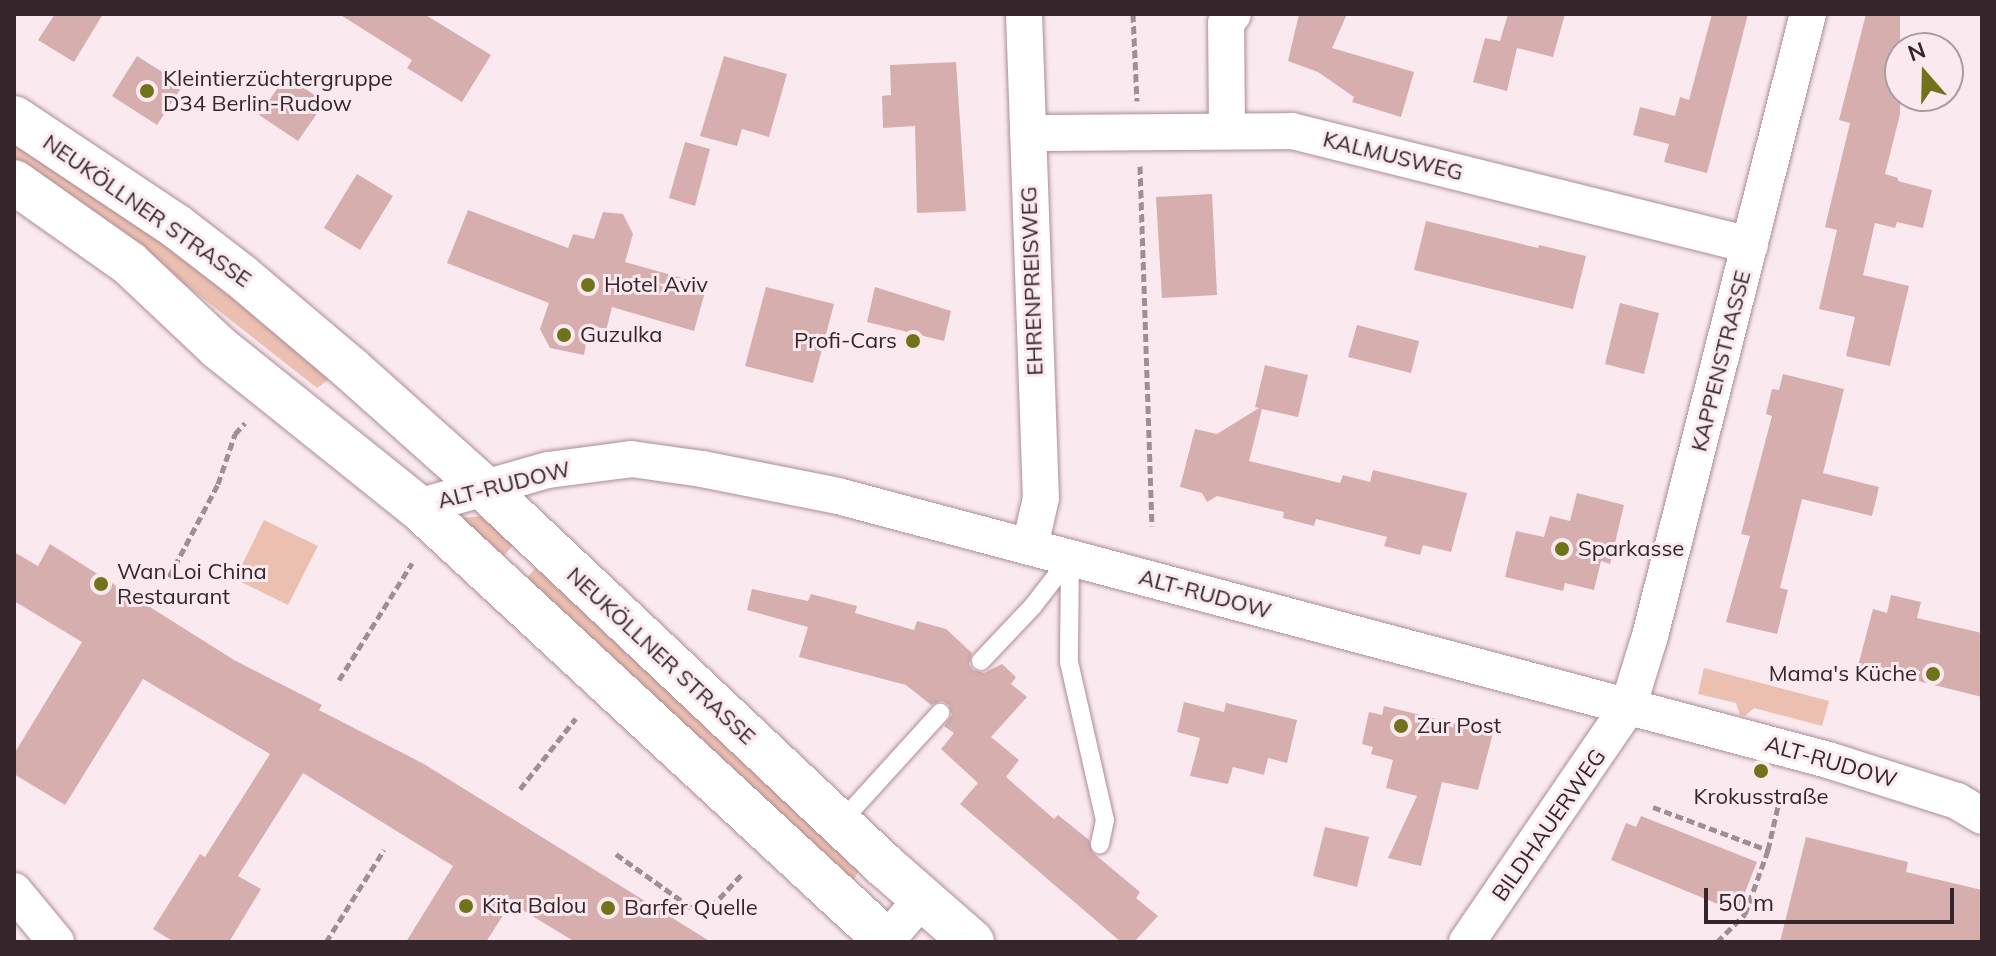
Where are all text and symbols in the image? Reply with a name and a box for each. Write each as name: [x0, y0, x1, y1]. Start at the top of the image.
north arrow: [1884, 32, 1964, 112]
text: N: [1904, 35, 1929, 67]
place label: Kleintierzüchtergruppe D34 Berlin-Rudow: [163, 65, 393, 116]
marker: Kleintierzüchtergruppe D34 Berlin-Rudow: [138, 82, 156, 100]
street label: KALMUSWEG: [1320, 126, 1466, 186]
street label: NEUKÖLLNER STRASSE: [38, 129, 256, 293]
street label: EHRENPREISWEG: [1016, 186, 1048, 376]
street label: KAPPENSTRASSE: [1686, 268, 1756, 454]
place label: Hotel Aviv: [604, 272, 708, 298]
marker: Hotel Aviv: [579, 276, 597, 294]
place label: Guzulka: [580, 322, 663, 348]
marker: Guzulka: [555, 326, 573, 344]
place label: Profi-Cars: [794, 328, 897, 354]
marker: Profi-Cars: [904, 332, 922, 350]
street label: ALT-RUDOW: [435, 456, 573, 514]
place label: Sparkasse: [1578, 536, 1684, 562]
marker: Sparkasse: [1553, 540, 1571, 558]
place label: Wan Loi China Restaurant: [117, 558, 267, 610]
street label: NEUKÖLLNER STRASSE: [561, 562, 761, 750]
street label: ALT-RUDOW: [1136, 564, 1274, 624]
marker: Wan Loi China Restaurant: [92, 575, 110, 593]
place label: Mama's Küche: [1769, 661, 1917, 687]
marker: Mama's Küche: [1924, 665, 1942, 683]
place label: Zur Post: [1417, 713, 1501, 739]
marker: Zur Post: [1392, 717, 1410, 735]
street label: ALT-RUDOW: [1762, 731, 1900, 793]
street label: BILDHAUERWEG: [1487, 744, 1611, 906]
marker: Krokusstraße: [1752, 762, 1770, 780]
place label: Krokusstraße: [1694, 784, 1828, 810]
scale bar: [1708, 872, 1958, 922]
text: 50 m: [1718, 887, 1774, 917]
place label: Kita Balou: [482, 893, 586, 919]
place label: Barfer Quelle: [624, 895, 758, 921]
marker: Kita Balou: [457, 897, 475, 915]
marker: Barfer Quelle: [599, 899, 617, 917]

